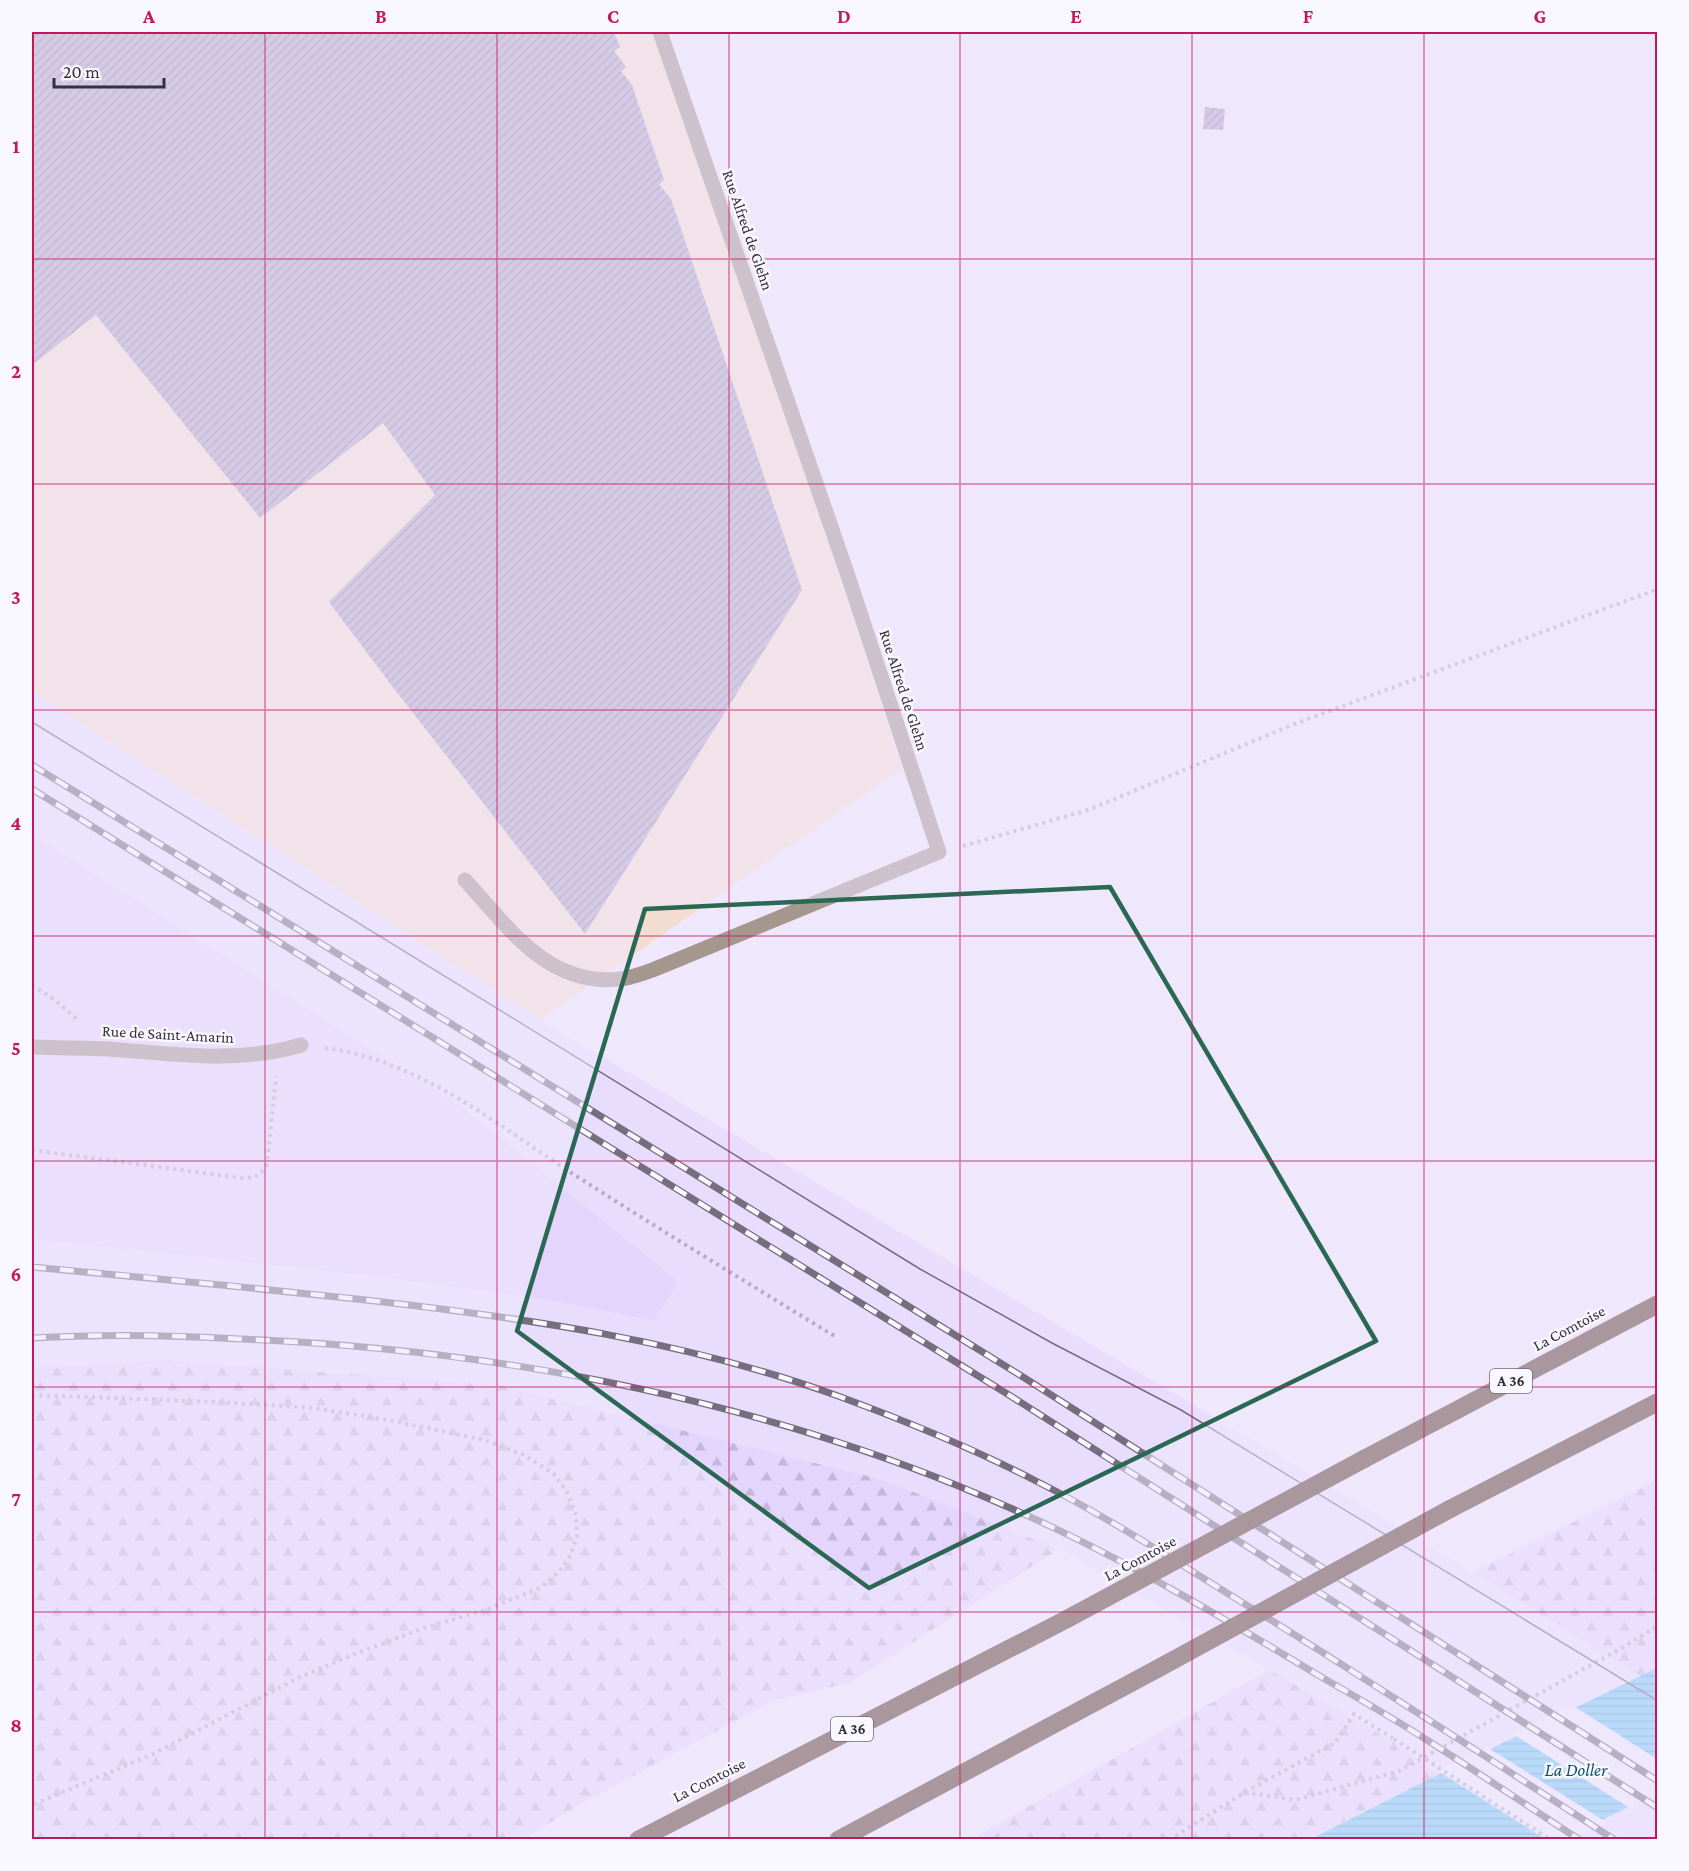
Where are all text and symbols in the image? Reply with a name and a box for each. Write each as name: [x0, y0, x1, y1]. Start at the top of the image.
text: A: [142, 5, 156, 27]
text: B: [375, 5, 387, 27]
text: C: [607, 5, 619, 27]
text: D: [837, 5, 851, 27]
text: E: [1070, 5, 1082, 27]
text: F: [1303, 5, 1314, 27]
text: G: [1534, 5, 1547, 27]
scale bar: [54, 51, 164, 89]
text: 20 m: [63, 62, 100, 82]
text: 1: [12, 135, 20, 157]
street label: Rue Alfred de Glehn: [719, 168, 777, 293]
text: 2: [11, 360, 21, 382]
text: 3: [11, 586, 21, 608]
street label: Rue Alfred de Glehn: [876, 627, 932, 753]
text: 4: [11, 812, 22, 834]
street label: Rue de Saint-Amarin: [102, 1022, 235, 1046]
text: 5: [11, 1037, 21, 1059]
text: 6: [11, 1263, 21, 1285]
street label: La Comtoise: [1530, 1302, 1608, 1354]
road number: A 36: [1490, 1369, 1532, 1393]
text: 7: [11, 1488, 21, 1510]
street label: La Comtoise: [1101, 1532, 1179, 1584]
text: 8: [10, 1714, 22, 1736]
road number: A 36: [831, 1717, 873, 1741]
street label: La Comtoise: [670, 1754, 748, 1806]
water label: La Doller: [1545, 1760, 1608, 1780]

